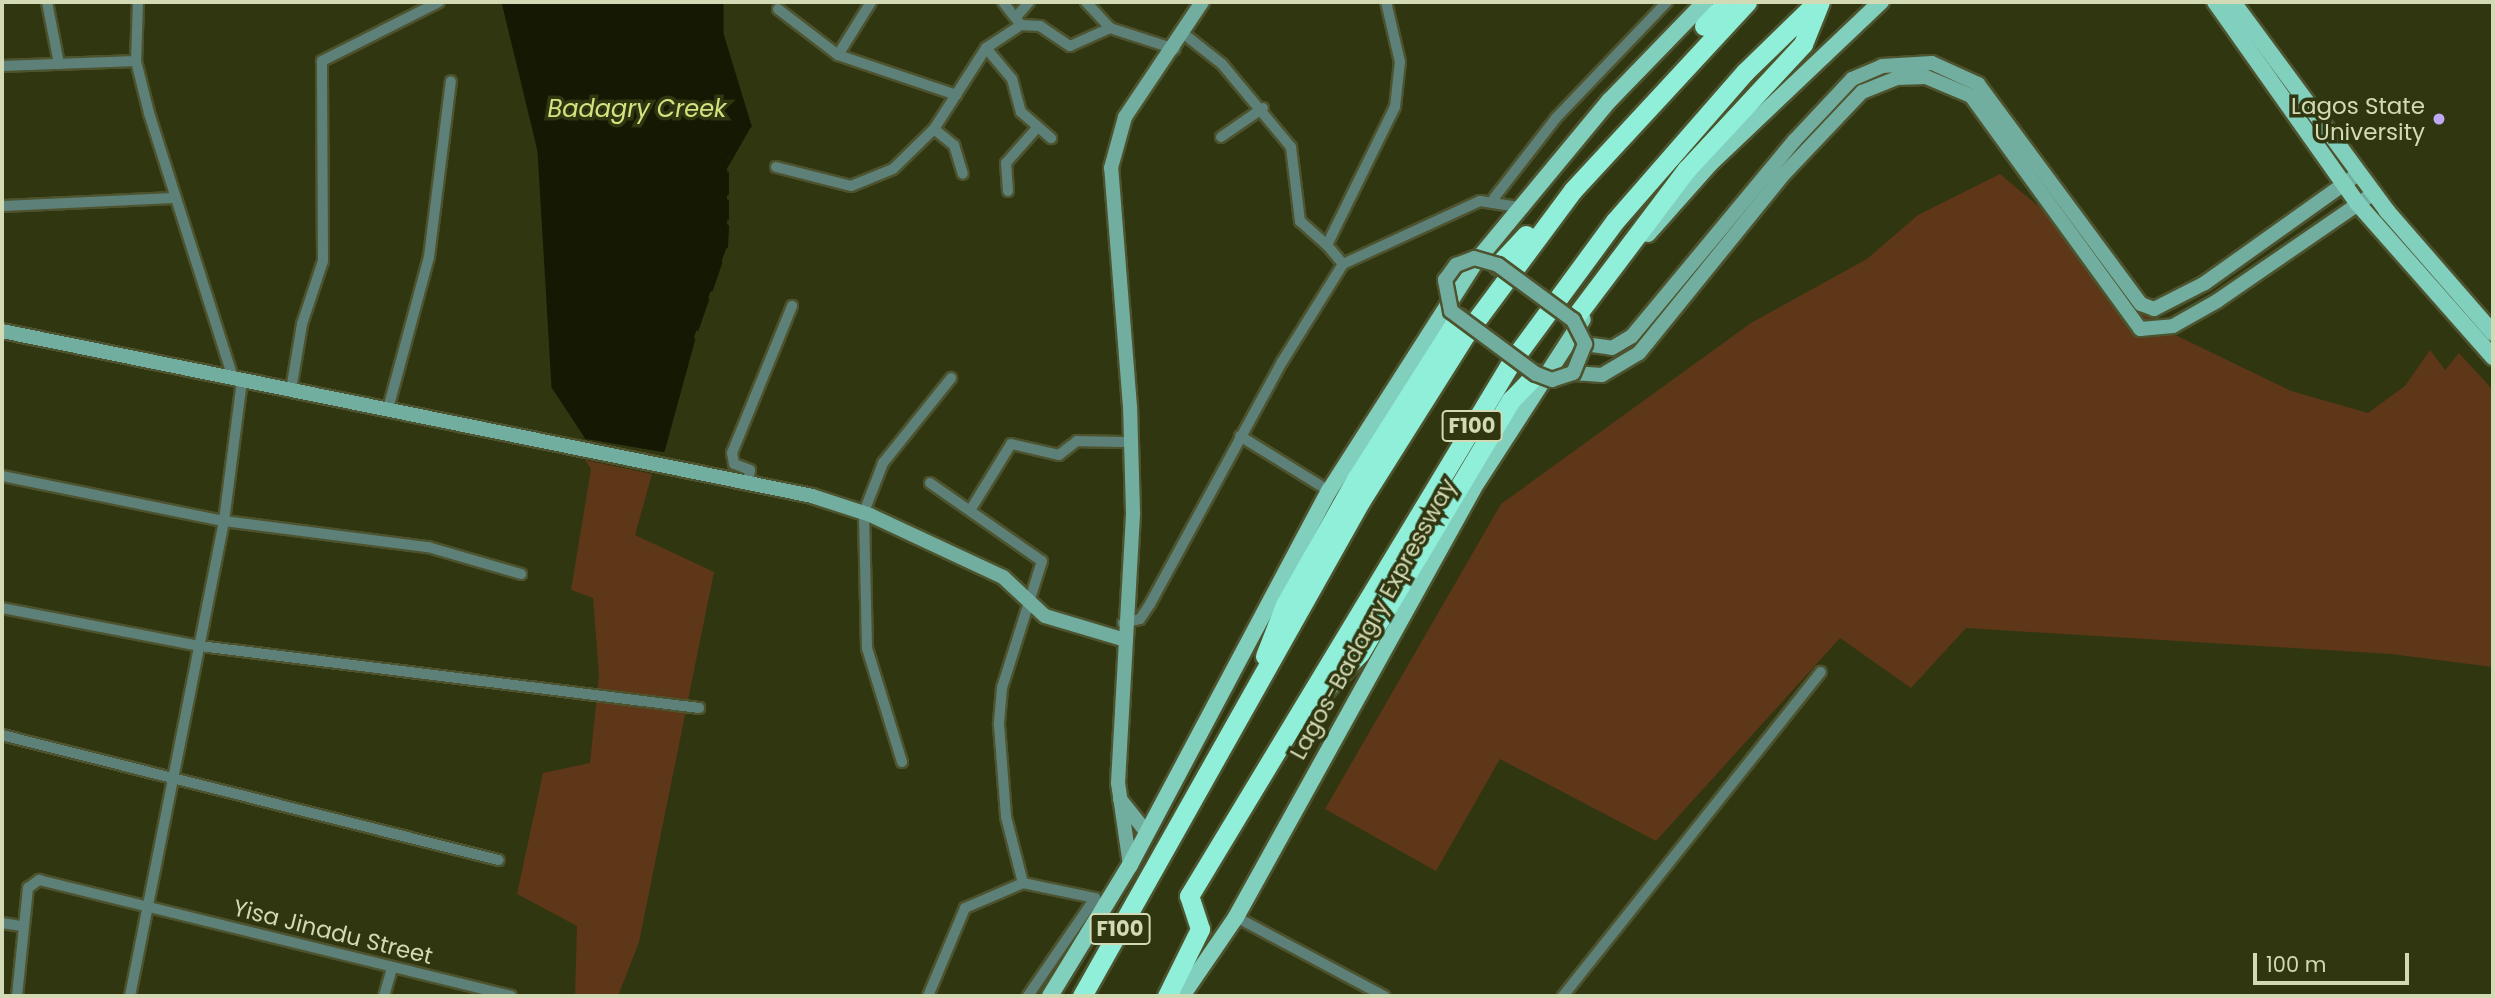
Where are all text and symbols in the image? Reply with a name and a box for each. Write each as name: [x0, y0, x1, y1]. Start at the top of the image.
place label: Lagos State University: [2291, 92, 2425, 146]
water label: Badagry Creek: [548, 95, 726, 123]
marker: Lagos State University: [2431, 111, 2447, 127]
road number: F100: [1440, 408, 1504, 444]
street label: Lagos-Badagry Expressway: [1284, 474, 1462, 764]
street label: Yisa Jinadu Street: [230, 894, 436, 970]
road number: F100: [1088, 912, 1152, 946]
scale bar: [2257, 939, 2413, 983]
text: 100 m: [2266, 950, 2326, 979]

